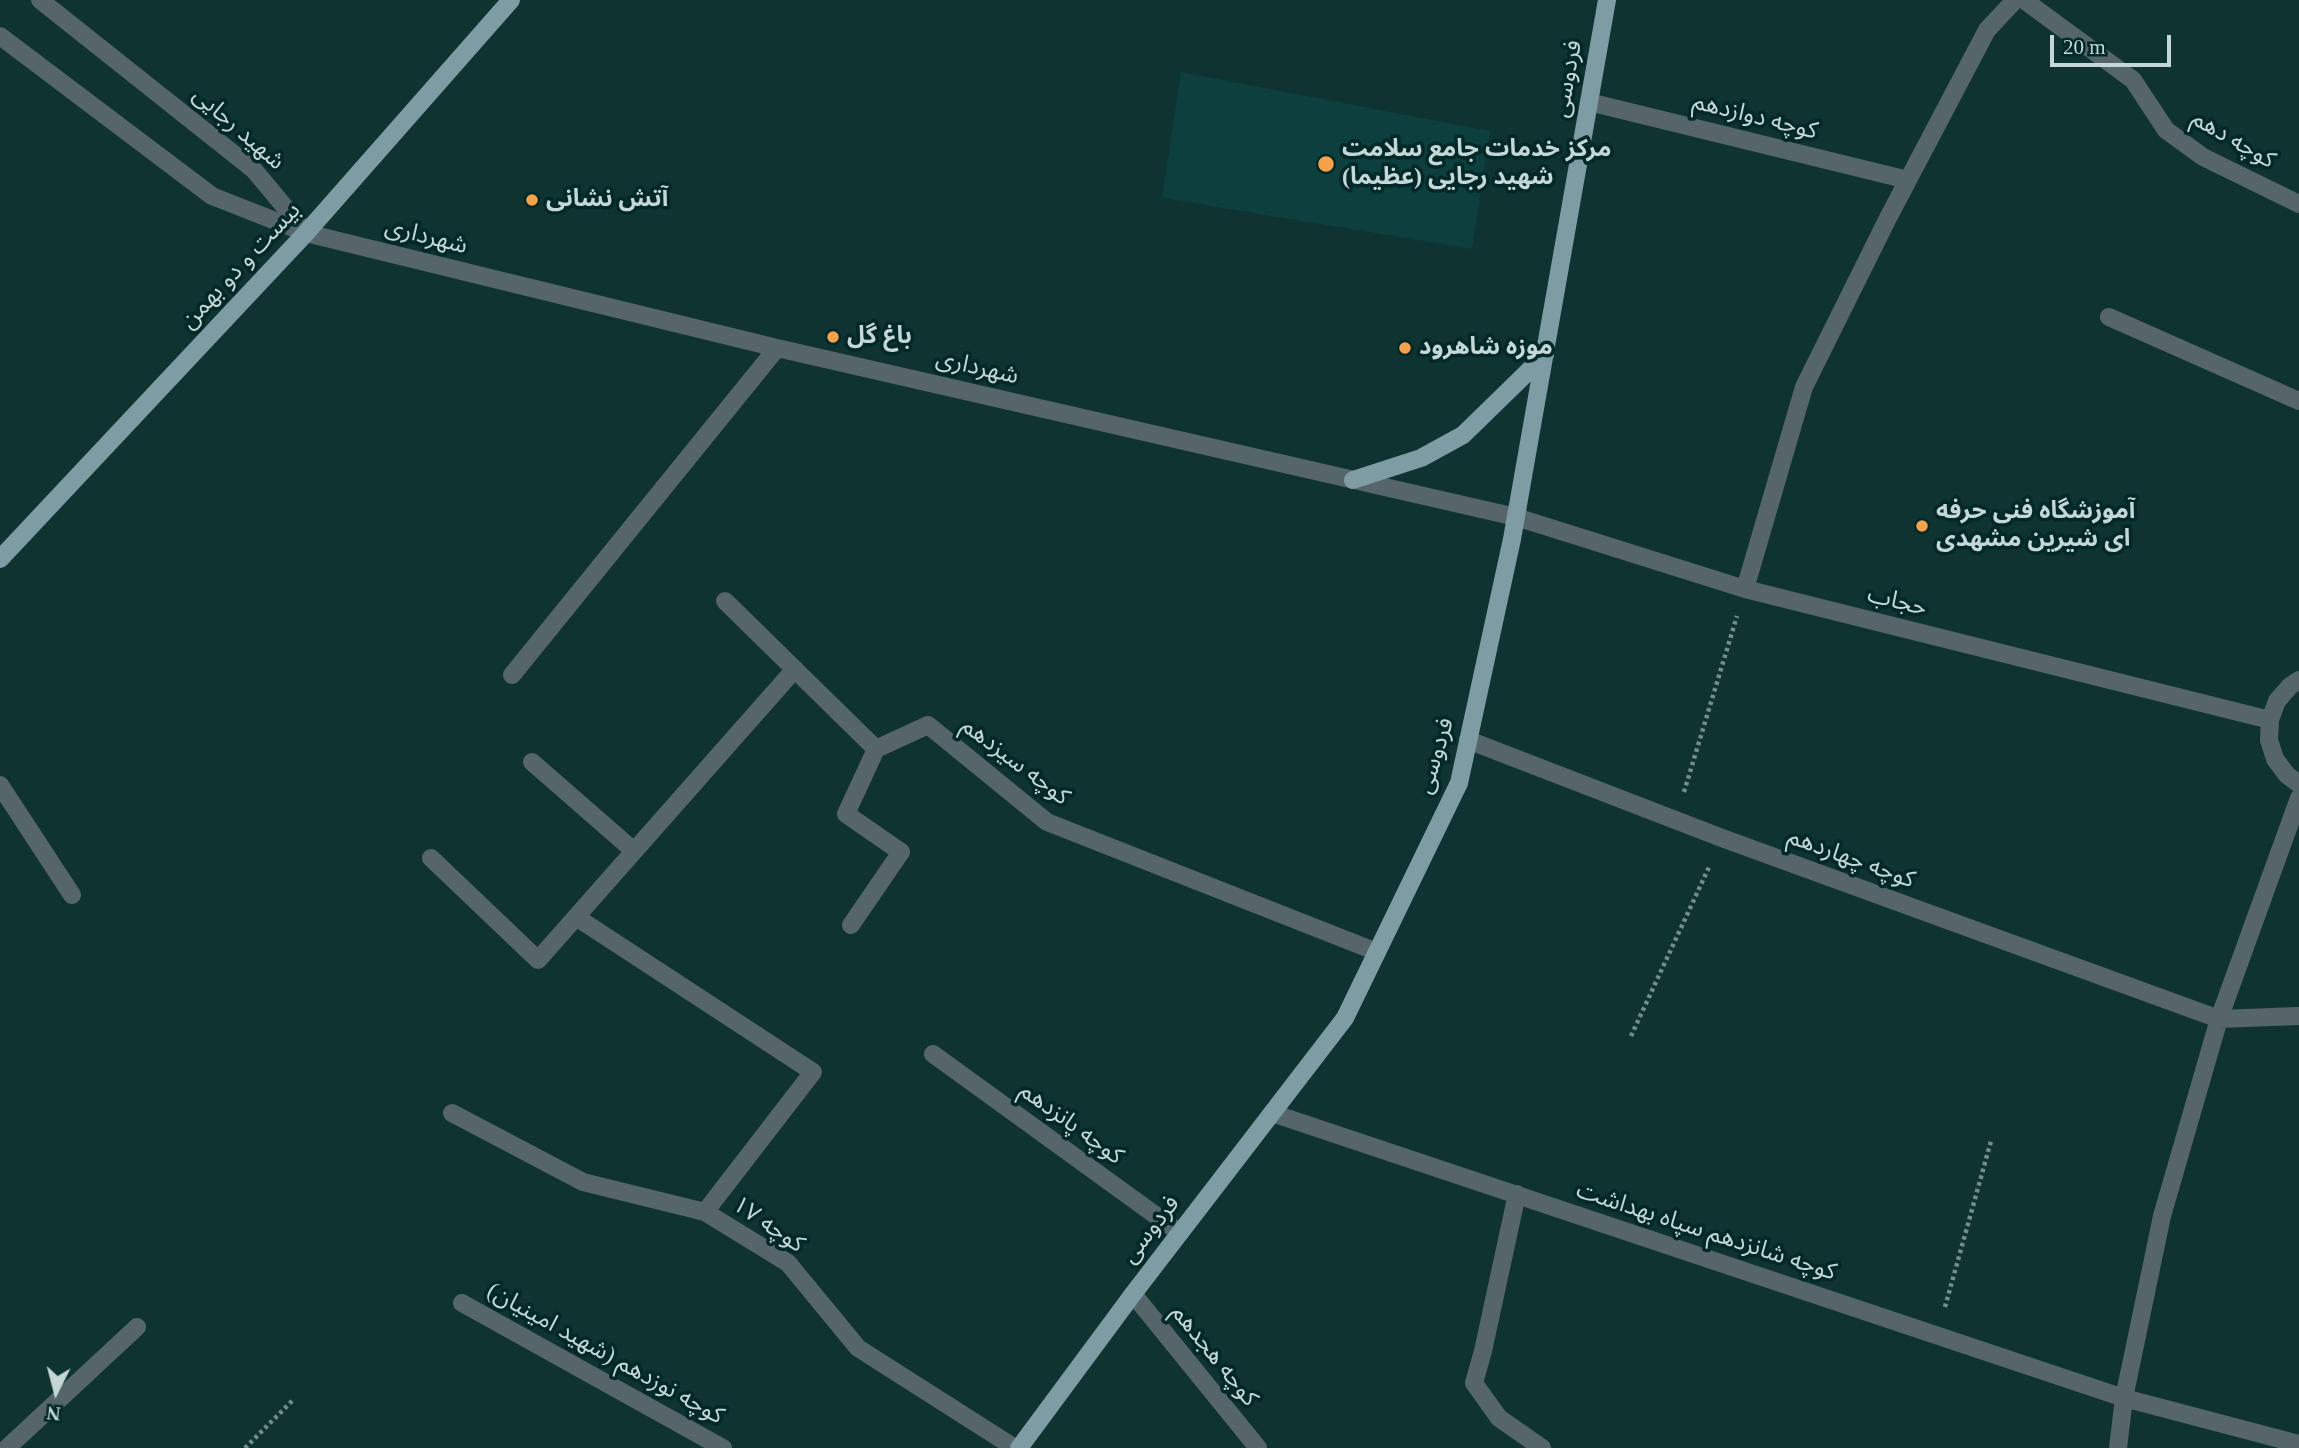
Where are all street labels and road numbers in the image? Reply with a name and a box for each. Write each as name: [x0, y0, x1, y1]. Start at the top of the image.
street label: فردوسی: [1547, 38, 1589, 120]
street label: شهید رجایی: [186, 81, 290, 177]
street label: کوچه دوازدهم: [1690, 88, 1820, 146]
street label: کوچه دهم: [2186, 105, 2280, 175]
street label: بیست و دو بهمن: [175, 197, 307, 335]
street label: شهرداری: [382, 213, 470, 261]
street label: شهرداری: [933, 345, 1021, 391]
street label: حجاب: [1864, 581, 1930, 623]
street label: کوچه سیزدهم: [955, 712, 1075, 812]
street label: فردوسی: [1411, 714, 1461, 798]
street label: کوچه چهاردهم: [1784, 823, 1918, 895]
street label: کوچه پانزدهم: [1014, 1077, 1128, 1171]
street label: کوچه شانزدهم سپاه بهداشت: [1572, 1176, 1840, 1288]
street label: فردوسی: [1116, 1190, 1186, 1270]
street label: ۱۷ کوچه: [727, 1191, 809, 1259]
street label: کوچه نوزدهم (شهید امینیان): [482, 1277, 728, 1431]
street label: کوچه هجدهم: [1164, 1299, 1264, 1413]

